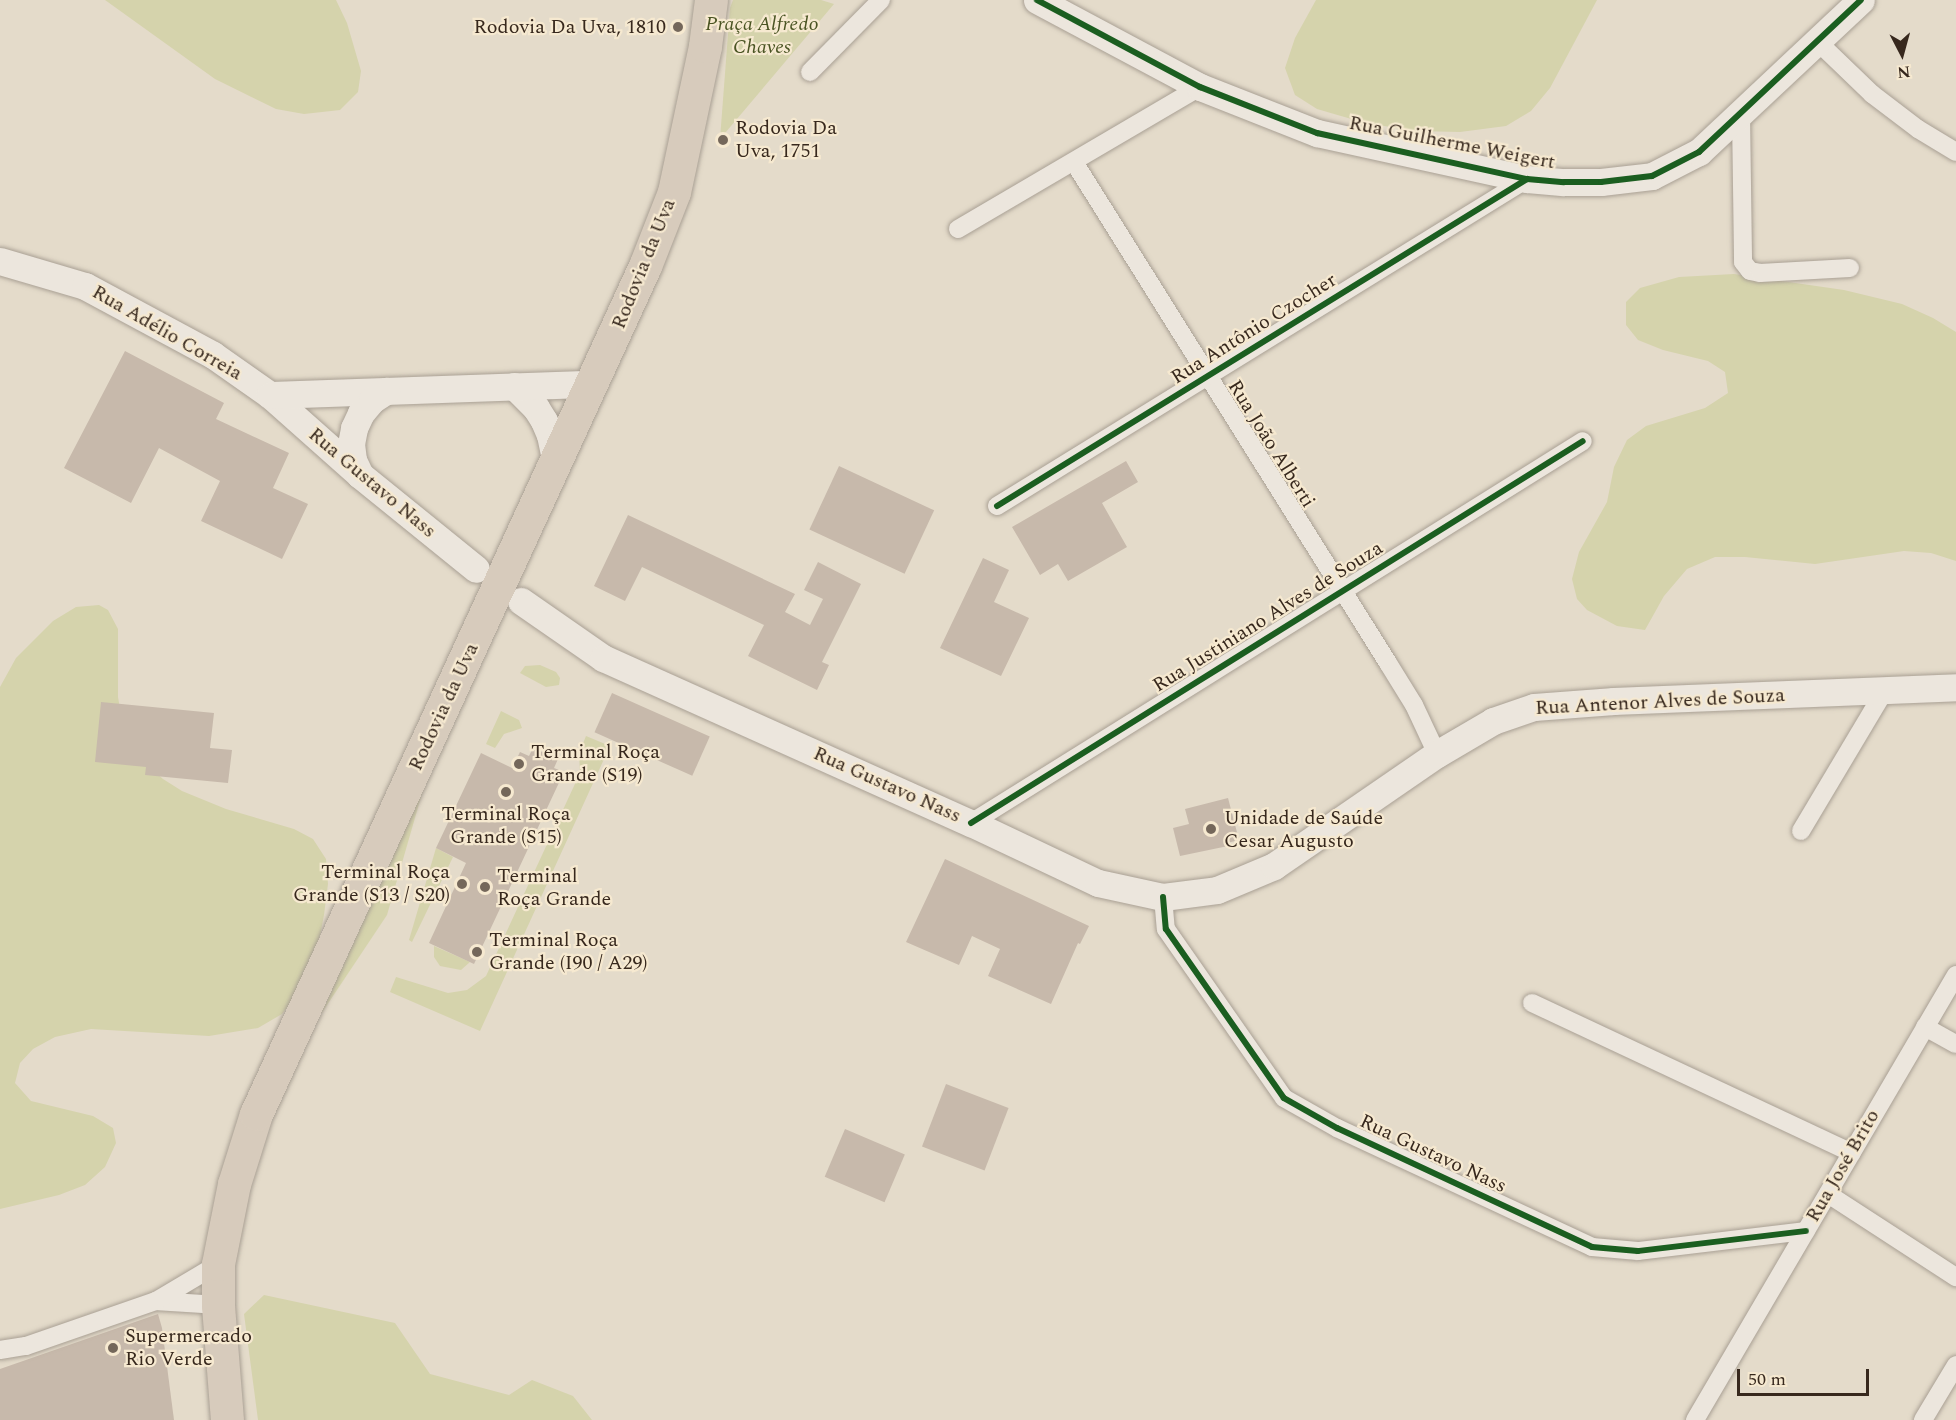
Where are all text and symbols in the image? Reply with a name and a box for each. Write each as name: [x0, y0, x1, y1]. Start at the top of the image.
park label: Praça Alfredo Chaves: [705, 13, 819, 60]
place label: Rodovia Da Uva, 1810: [473, 15, 666, 39]
marker: Rodovia Da Uva, 1810: [671, 20, 685, 34]
north arrow: [1872, 24, 1932, 84]
text: N: [1896, 59, 1912, 85]
street label: Rua Guilherme Weigert: [1347, 111, 1557, 175]
place label: Rodovia Da Uva, 1751: [735, 116, 837, 163]
marker: Rodovia Da Uva, 1751: [716, 133, 730, 147]
street label: Rodovia da Uva: [607, 195, 681, 333]
street label: Rua Antônio Czocher: [1167, 268, 1341, 390]
street label: Rua Adélio Correia: [88, 280, 246, 386]
street label: Rua João Alberti: [1222, 376, 1320, 512]
street label: Rua Gustavo Nass: [303, 423, 441, 543]
street label: Rua Justiniano Alves de Souza: [1149, 536, 1387, 698]
street label: Rodovia da Uva: [404, 639, 484, 775]
street label: Rua Antenor Alves de Souza: [1535, 683, 1785, 721]
place label: Terminal Roça Grande (S19): [531, 740, 660, 787]
street label: Rua Gustavo Nass: [809, 742, 965, 828]
marker: Terminal Roça Grande (S19): [512, 757, 526, 771]
marker: Terminal Roça Grande (S15): [499, 785, 513, 799]
place label: Terminal Roça Grande (S15): [441, 802, 571, 849]
place label: Unidade de Saúde Cesar Augusto: [1224, 806, 1383, 853]
marker: Unidade de Saúde Cesar Augusto: [1202, 820, 1220, 838]
place label: Terminal Roça Grande (S13 / S20): [293, 861, 450, 908]
place label: Terminal Roça Grande: [497, 864, 611, 911]
marker: Terminal Roça Grande (S13 / S20): [455, 877, 469, 891]
marker: Terminal Roça Grande: [478, 880, 492, 894]
place label: Terminal Roça Grande (I90 / A29): [489, 928, 648, 975]
marker: Terminal Roça Grande (I90 / A29): [470, 945, 484, 959]
street label: Rua José Brito: [1801, 1105, 1885, 1227]
street label: Rua Gustavo Nass: [1356, 1109, 1510, 1199]
place label: Supermercado Rio Verde: [125, 1324, 252, 1371]
marker: Supermercado Rio Verde: [106, 1341, 120, 1355]
scale bar: [1740, 1357, 1872, 1395]
text: 50 m: [1748, 1366, 1786, 1393]

